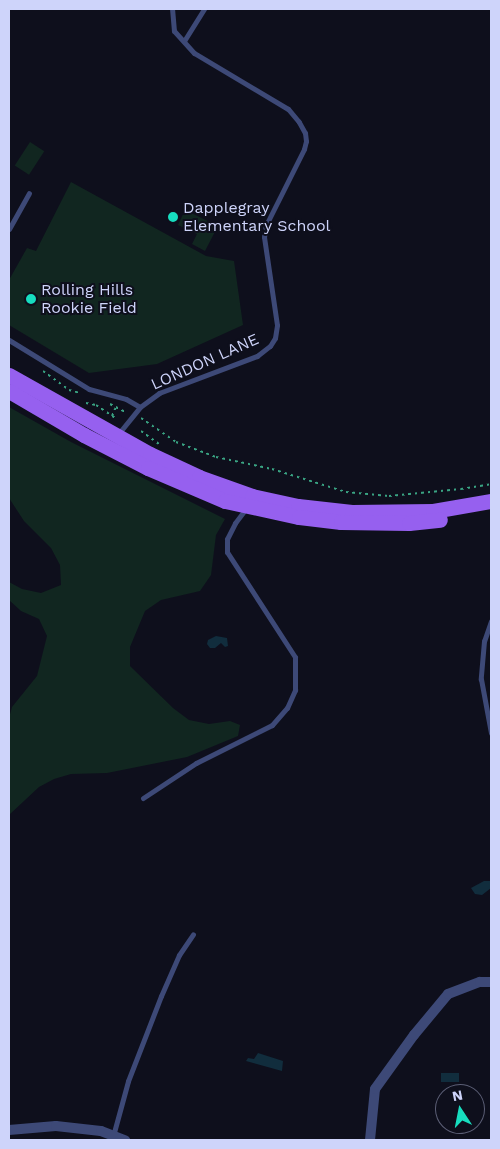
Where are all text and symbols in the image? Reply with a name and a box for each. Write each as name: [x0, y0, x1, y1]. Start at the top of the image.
place label: Dapplegray Elementary School: [183, 198, 331, 236]
marker: Dapplegray Elementary School: [167, 211, 179, 223]
place label: Rolling Hills Rookie Field: [41, 280, 137, 318]
marker: Rolling Hills Rookie Field: [25, 293, 37, 305]
street label: LONDON LANE: [148, 330, 262, 394]
north arrow: [435, 1084, 485, 1134]
text: N: [451, 1086, 464, 1104]

